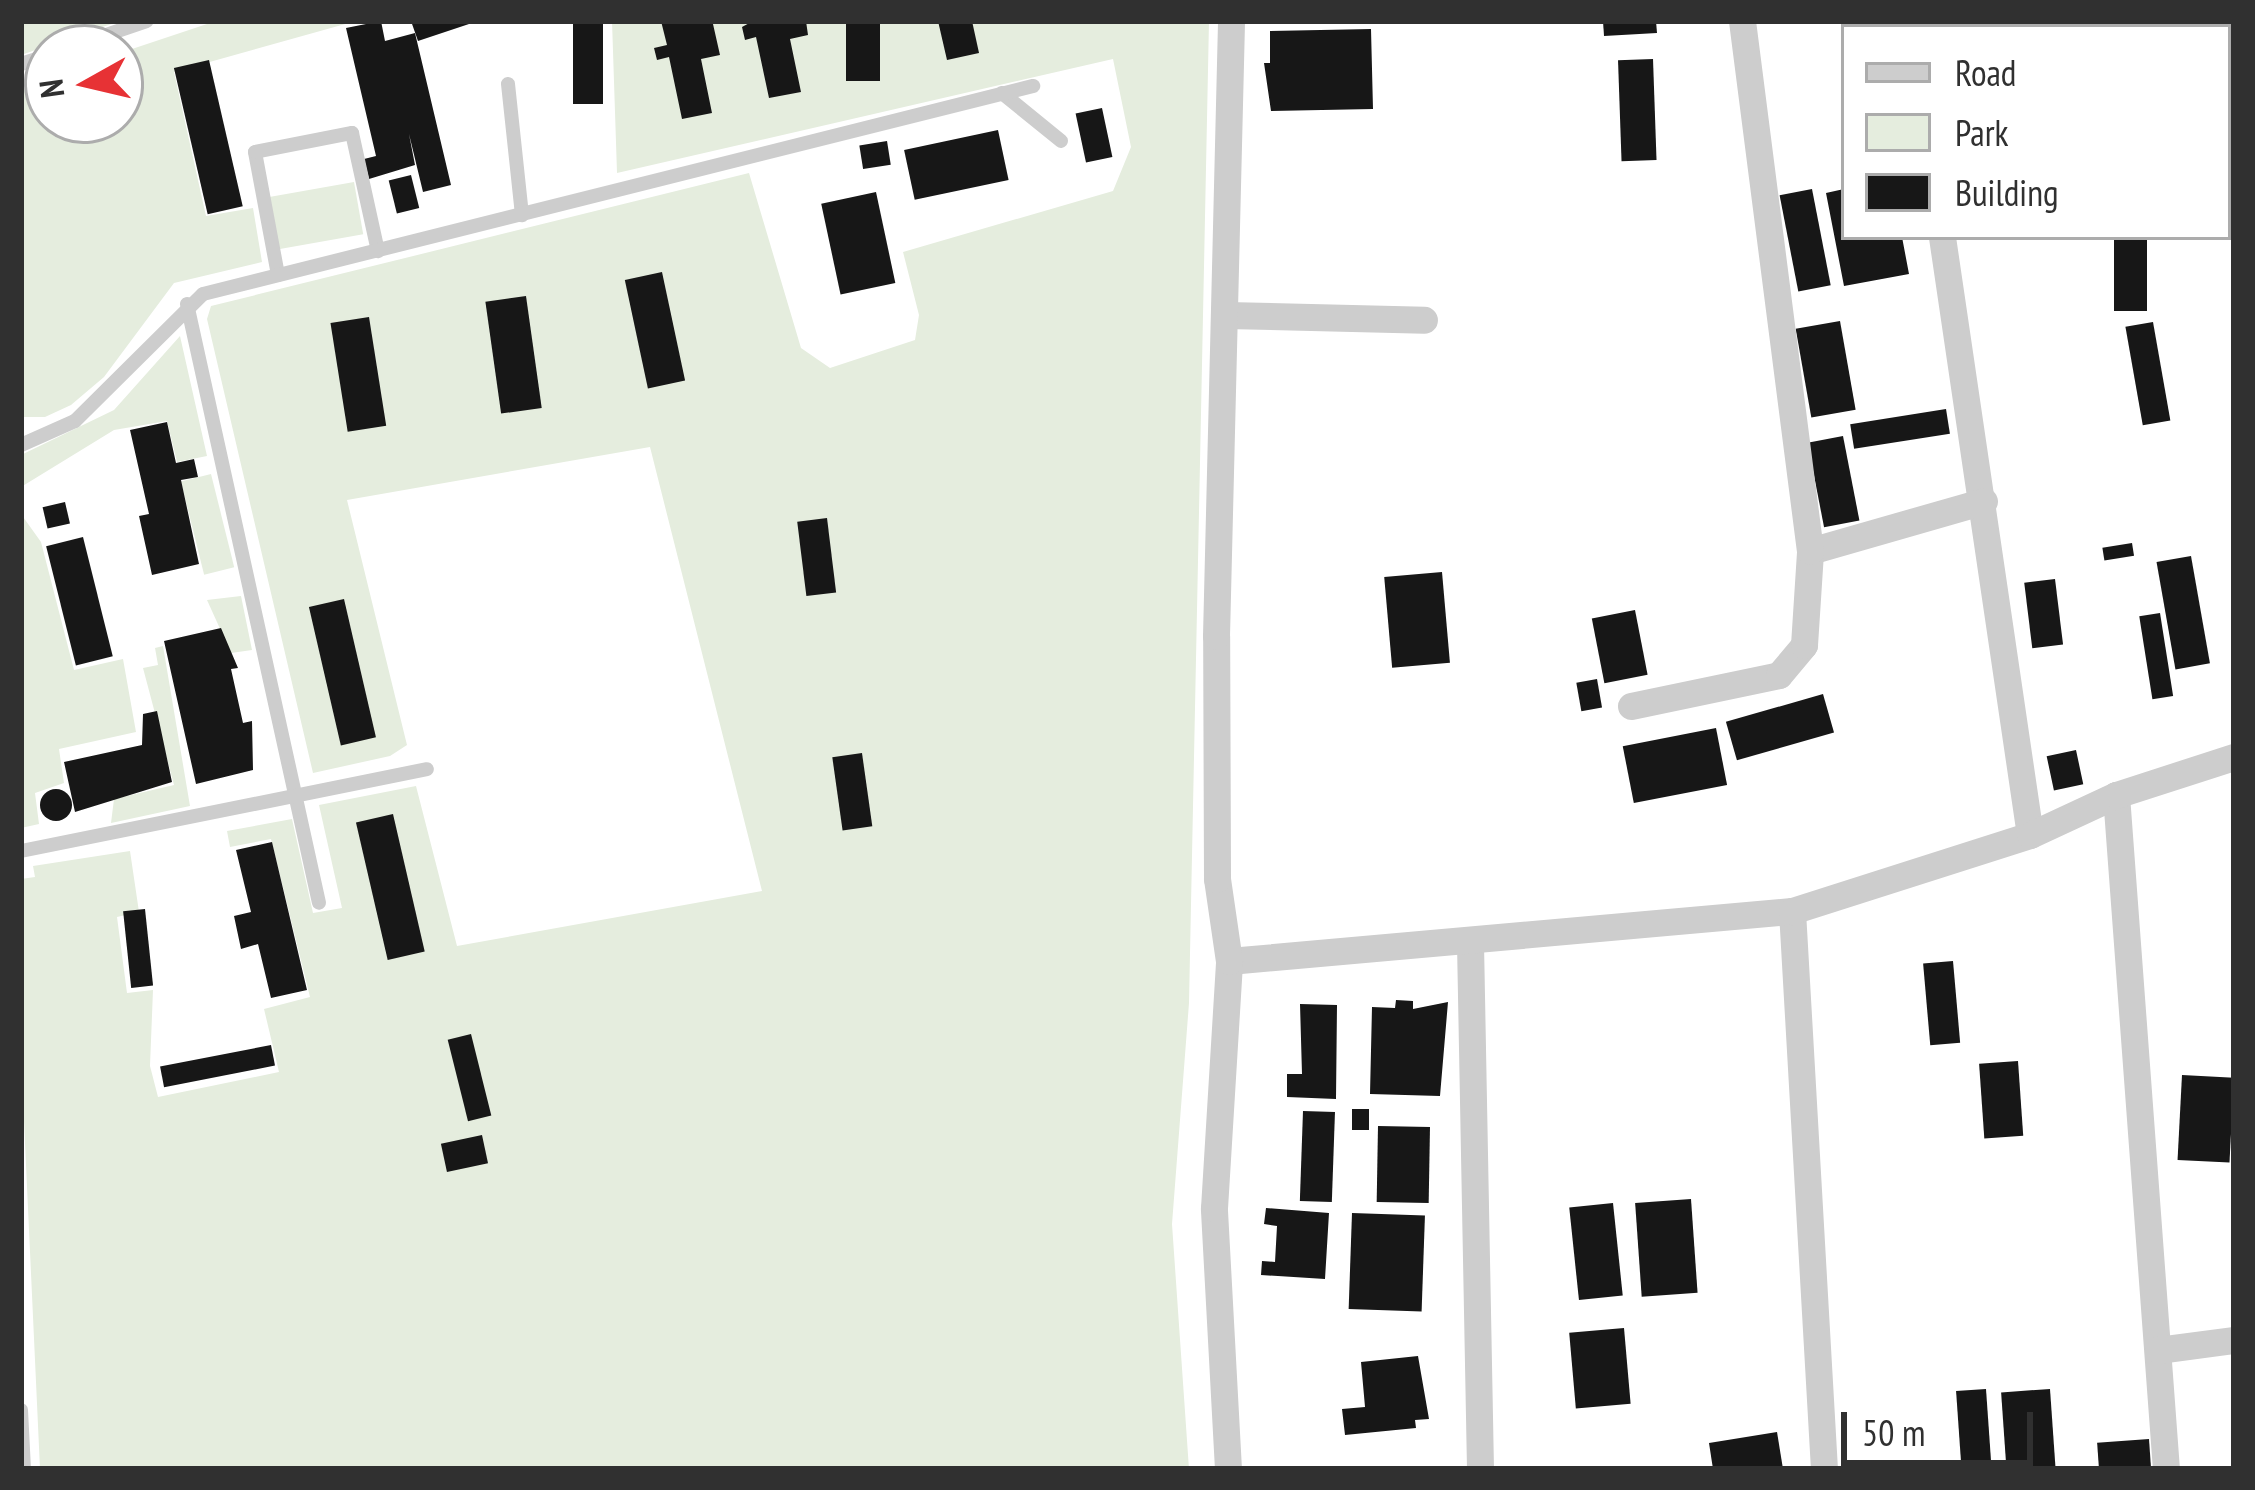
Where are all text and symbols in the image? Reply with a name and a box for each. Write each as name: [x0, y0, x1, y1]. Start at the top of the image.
north arrow: [24, 24, 144, 144]
legend: [1841, 24, 2231, 240]
text: Road: [1955, 49, 2016, 96]
text: N: [28, 77, 73, 100]
text: Park: [1955, 109, 2009, 156]
text: Building: [1955, 169, 2059, 216]
scale bar: [1847, 1388, 2039, 1462]
text: 50 m: [1862, 1409, 1925, 1456]

